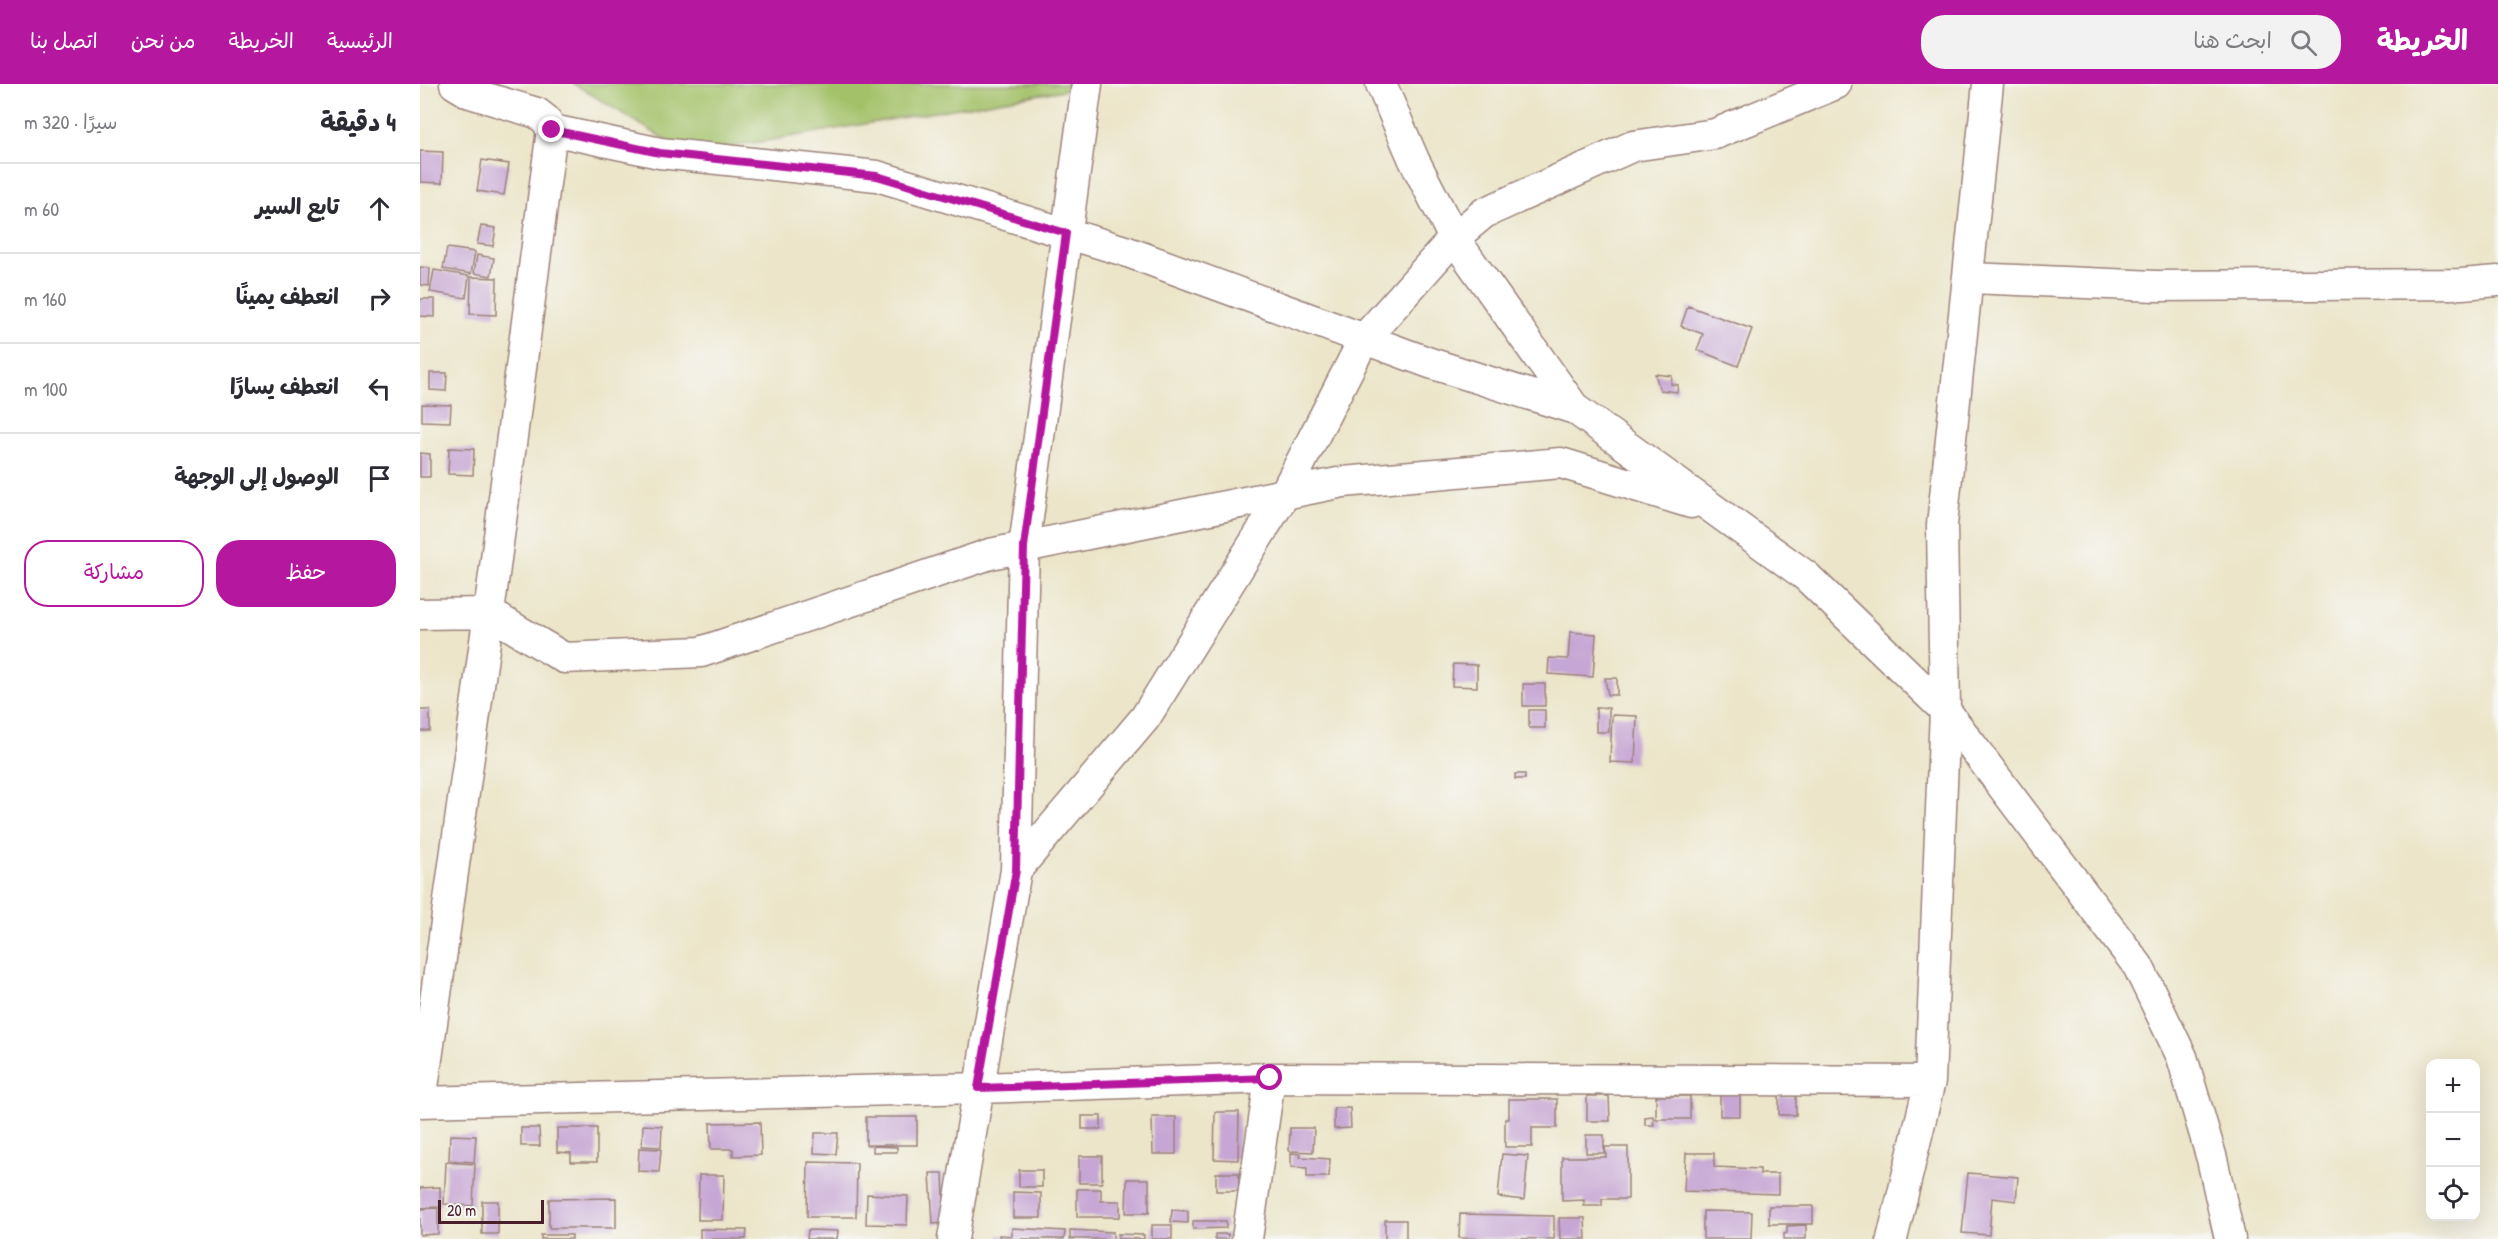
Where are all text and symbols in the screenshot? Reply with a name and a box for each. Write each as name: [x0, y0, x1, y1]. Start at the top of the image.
search box: [1921, 15, 2341, 69]
text: الخريطة: [2377, 21, 2468, 59]
text: ابحث هنا: [2193, 25, 2272, 55]
text: اتصل بنا: [30, 26, 98, 55]
text: من نحن: [131, 26, 195, 55]
text: الخريطة: [228, 26, 294, 55]
text: الرئيسية: [327, 26, 393, 55]
icon: search: [2287, 26, 2320, 59]
text: 4 دقيقة: [320, 104, 396, 139]
text: سيرًا · 320 m: [24, 108, 118, 135]
route end: [538, 116, 564, 142]
text: تابع السير: [256, 191, 339, 221]
icon: ahead: [363, 192, 396, 225]
text: 60 m: [24, 195, 59, 222]
text: انعطف يمينًا: [236, 281, 339, 311]
icon: right: [363, 282, 396, 315]
text: 160 m: [24, 285, 66, 312]
text: انعطف يسارًا: [230, 371, 339, 401]
icon: left: [363, 372, 396, 405]
text: 100 m: [24, 375, 67, 402]
text: الوصول إلى الوجهة: [174, 461, 339, 491]
icon: arrive: [363, 462, 396, 495]
button: مشاركة: [24, 540, 204, 607]
button: حفظ: [216, 540, 396, 607]
map controls: [2426, 1059, 2480, 1221]
button: +: [2426, 1059, 2480, 1113]
route start: [1256, 1064, 1282, 1090]
button: −: [2426, 1113, 2480, 1167]
button: locate: [2426, 1167, 2480, 1221]
scale bar: [438, 1197, 544, 1224]
text: 20 m: [447, 1199, 476, 1221]

